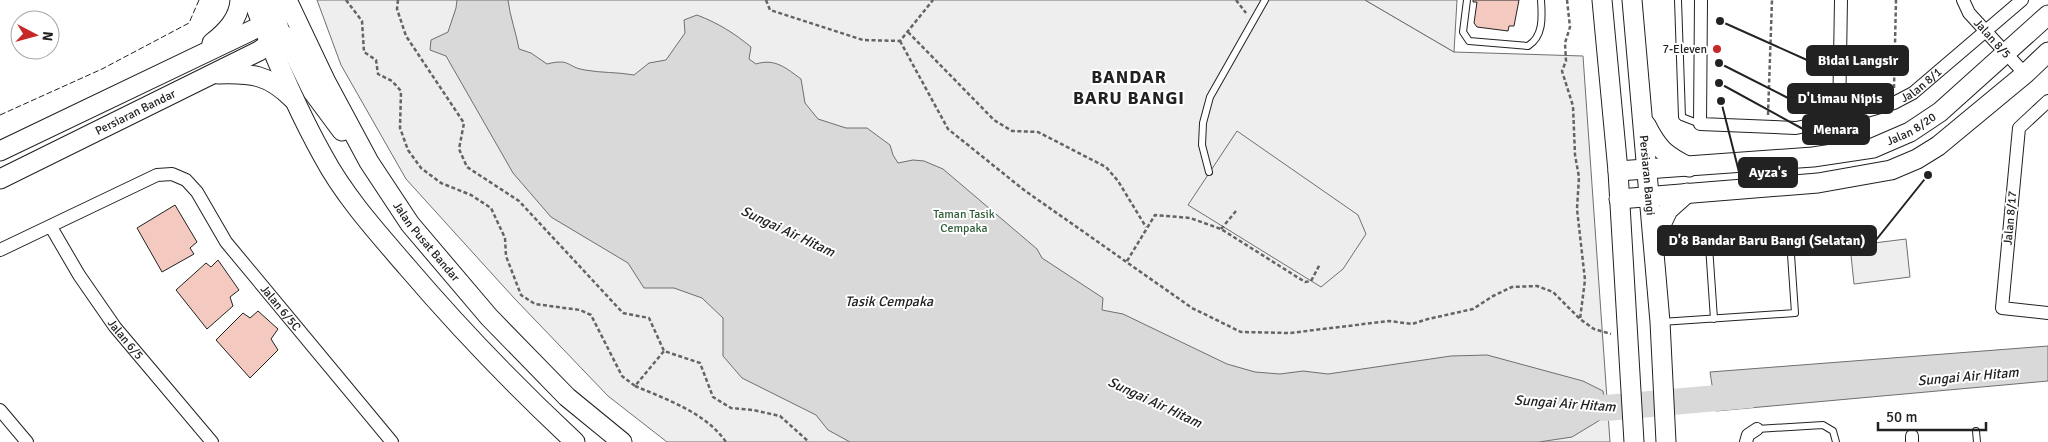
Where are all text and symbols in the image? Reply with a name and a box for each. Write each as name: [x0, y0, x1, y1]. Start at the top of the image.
north arrow: [10, 10, 60, 60]
street label: Jalan 8/5: [1970, 16, 2014, 62]
text: N: [38, 31, 56, 42]
place label: 7-Eleven: [1662, 42, 1707, 57]
marker: 7-Eleven: [1711, 43, 1723, 55]
callout: Bidai Langsir: [1807, 46, 1908, 75]
text: Bidai Langsir: [1818, 52, 1899, 69]
street label: Jalan 8/1: [1898, 65, 1945, 106]
district label: BANDAR BARU BANGI: [1073, 66, 1185, 109]
callout: D'Limau Nipis: [1788, 84, 1893, 113]
street label: Persiaran Bandar: [93, 86, 179, 139]
text: D'Limau Nipis: [1798, 90, 1882, 107]
street label: Jalan 8/20: [1885, 110, 1939, 149]
callout: Menara: [1803, 115, 1869, 144]
text: Menara: [1813, 121, 1859, 138]
street label: Persiaran Bangi: [1636, 135, 1658, 216]
callout: Ayza's: [1739, 158, 1797, 187]
text: Ayza's: [1749, 164, 1787, 181]
street label: Jalan 8/17: [2001, 190, 2020, 246]
street label: Jalan Pusat Bandar: [390, 199, 463, 285]
water label: Sungai Air Hitam: [738, 202, 838, 261]
park label: Taman Tasik Cempaka: [933, 207, 995, 236]
callout: D'8 Bandar Baru Bangi (Selatan): [1658, 226, 1876, 255]
text: D'8 Bandar Baru Bangi (Selatan): [1668, 232, 1866, 249]
street label: Jalan 6/5C: [257, 282, 304, 334]
water label: Tasik Cempaka: [845, 293, 934, 310]
street label: Jalan 6/5: [104, 317, 146, 363]
water label: Sungai Air Hitam: [1917, 364, 2020, 389]
water label: Sungai Air Hitam: [1105, 373, 1205, 432]
water label: Sungai Air Hitam: [1514, 391, 1617, 416]
scale bar: [1878, 400, 1986, 432]
text: 50 m: [1886, 408, 1917, 426]

